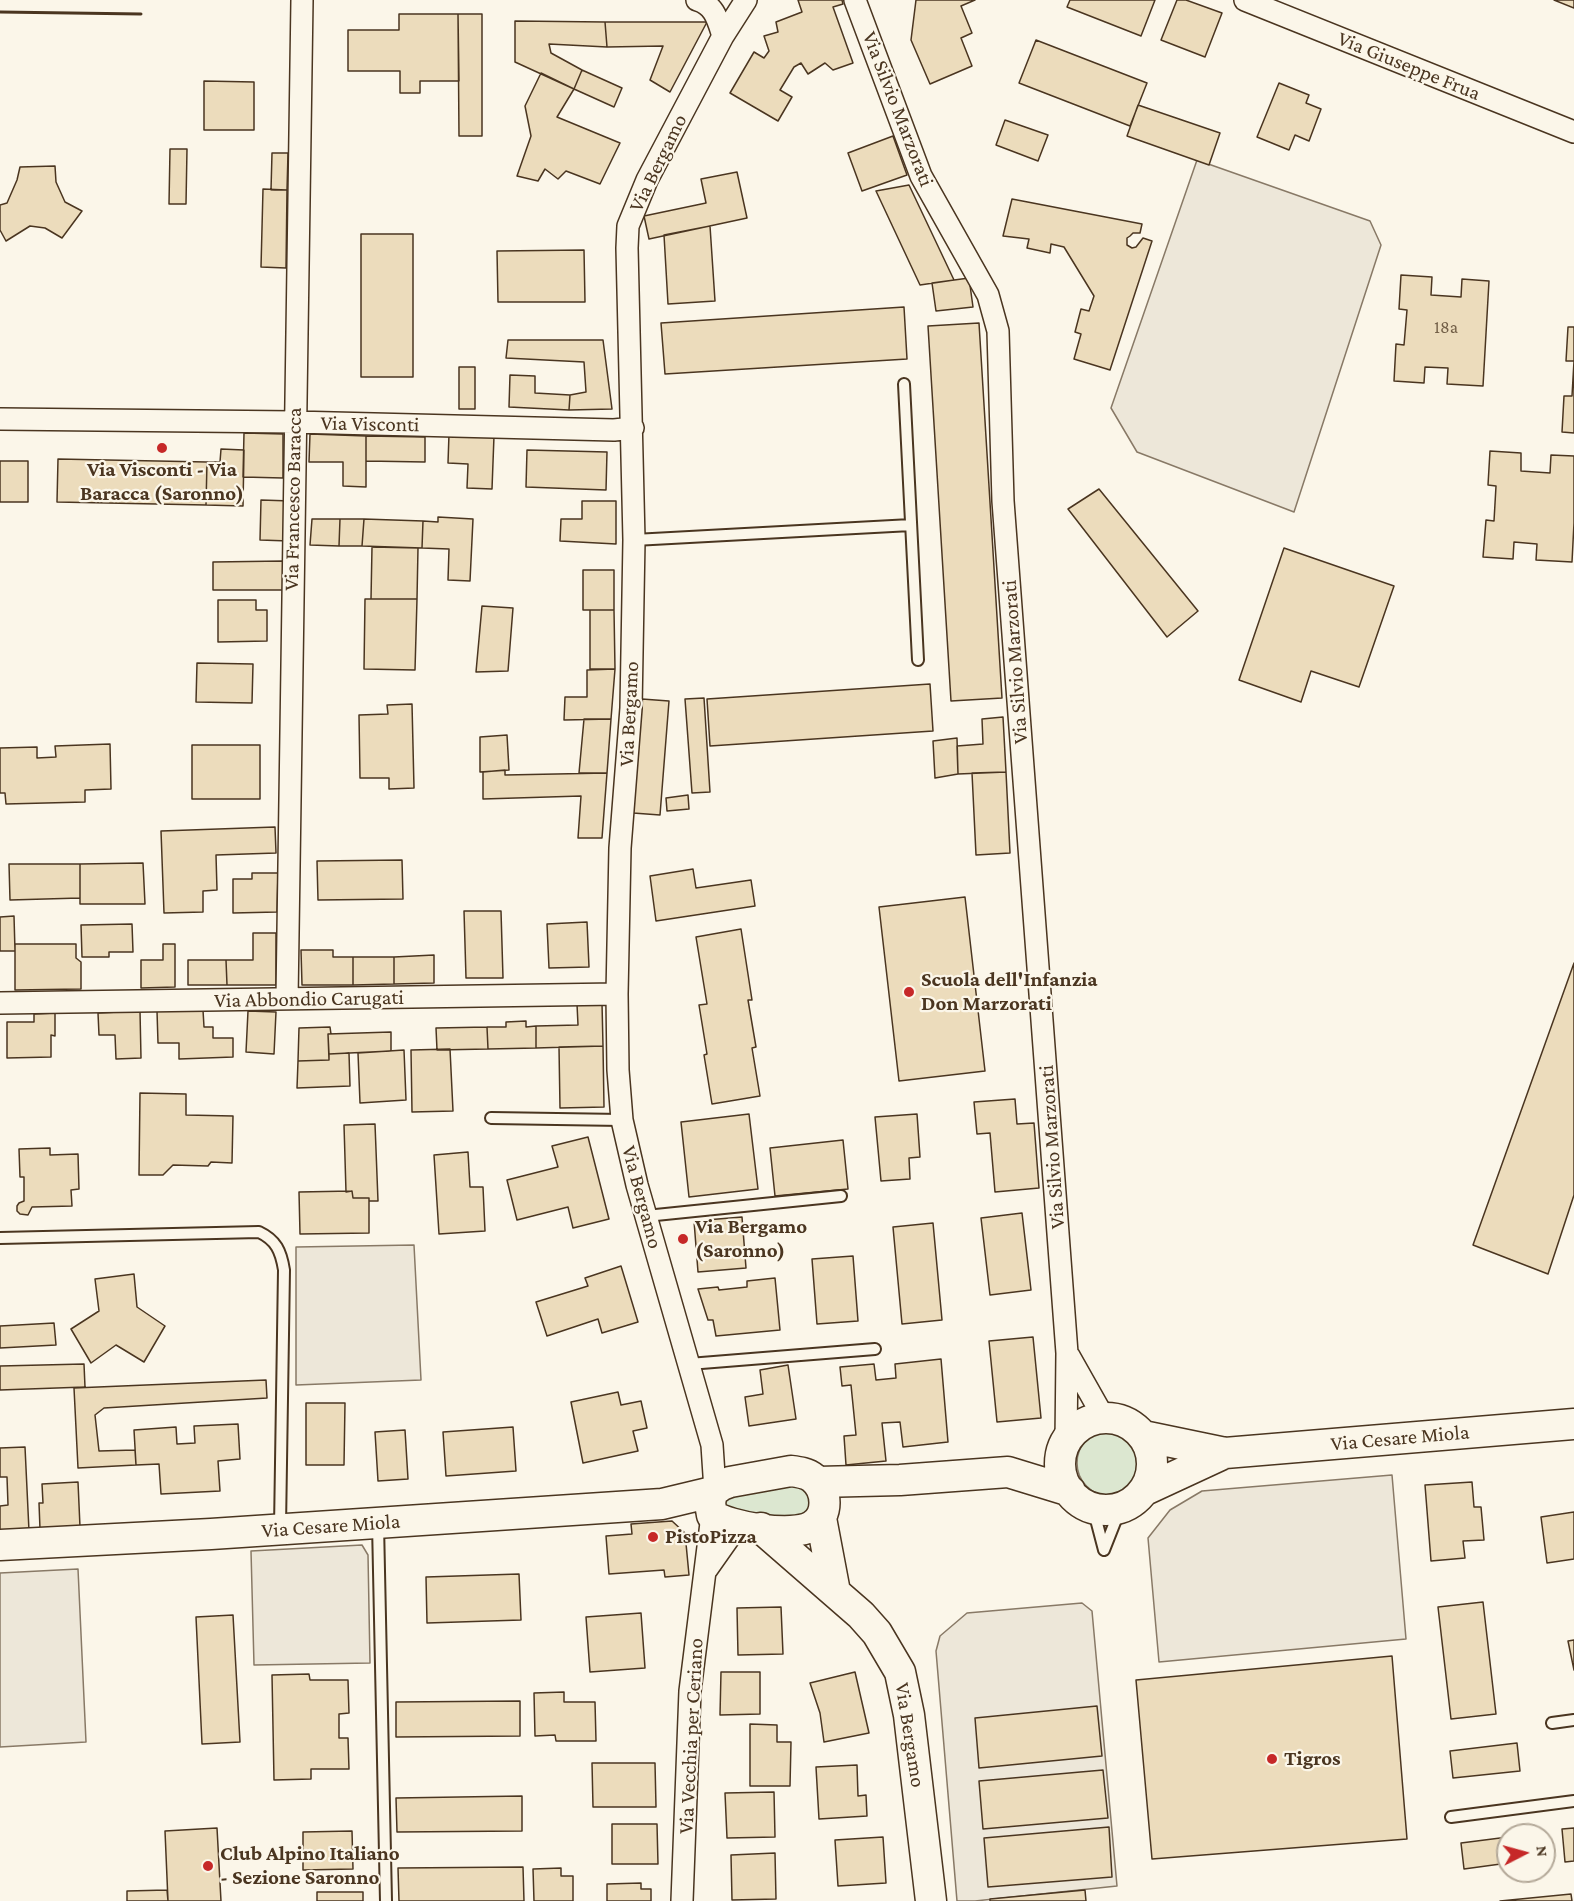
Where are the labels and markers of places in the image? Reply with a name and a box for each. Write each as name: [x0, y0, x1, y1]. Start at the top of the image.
marker: Via Visconti - Via Baracca (Saronno): [155, 441, 169, 455]
place label: Via Visconti - Via Baracca (Saronno): [80, 457, 244, 507]
place label: Scuola dell'Infanzia Don Marzorati: [921, 967, 1098, 1017]
marker: Scuola dell'Infanzia Don Marzorati: [902, 985, 916, 999]
place label: Via Bergamo (Saronno): [695, 1214, 807, 1264]
marker: Via Bergamo (Saronno): [676, 1232, 690, 1246]
place label: PistoPizza: [665, 1524, 757, 1550]
marker: PistoPizza: [646, 1530, 660, 1544]
place label: Tigros: [1284, 1746, 1341, 1772]
marker: Tigros: [1265, 1752, 1279, 1766]
place label: Club Alpino Italiano - Sezione Saronno: [220, 1841, 400, 1891]
marker: Club Alpino Italiano - Sezione Saronno: [201, 1859, 215, 1873]

